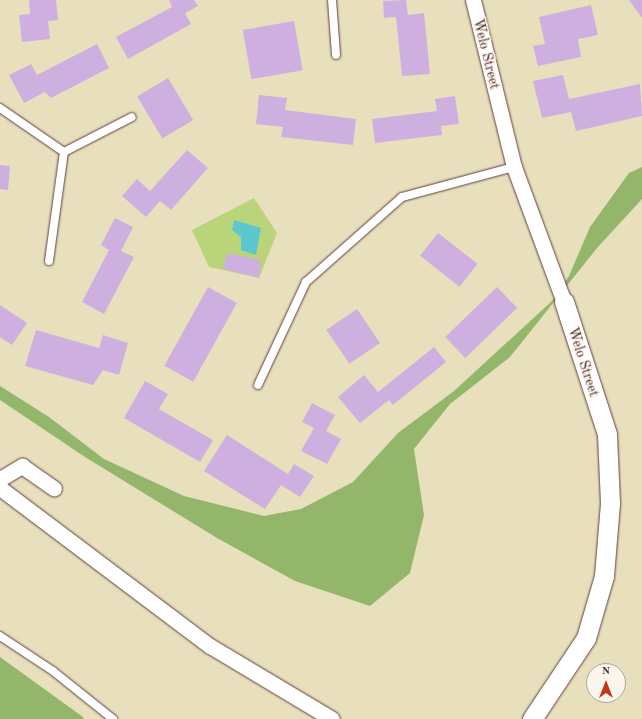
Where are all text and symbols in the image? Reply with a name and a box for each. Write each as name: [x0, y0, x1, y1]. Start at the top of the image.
street label: Welo Street: [469, 17, 503, 91]
street label: Welo Street: [564, 325, 602, 399]
north arrow: [586, 663, 626, 703]
text: N: [602, 666, 610, 677]

